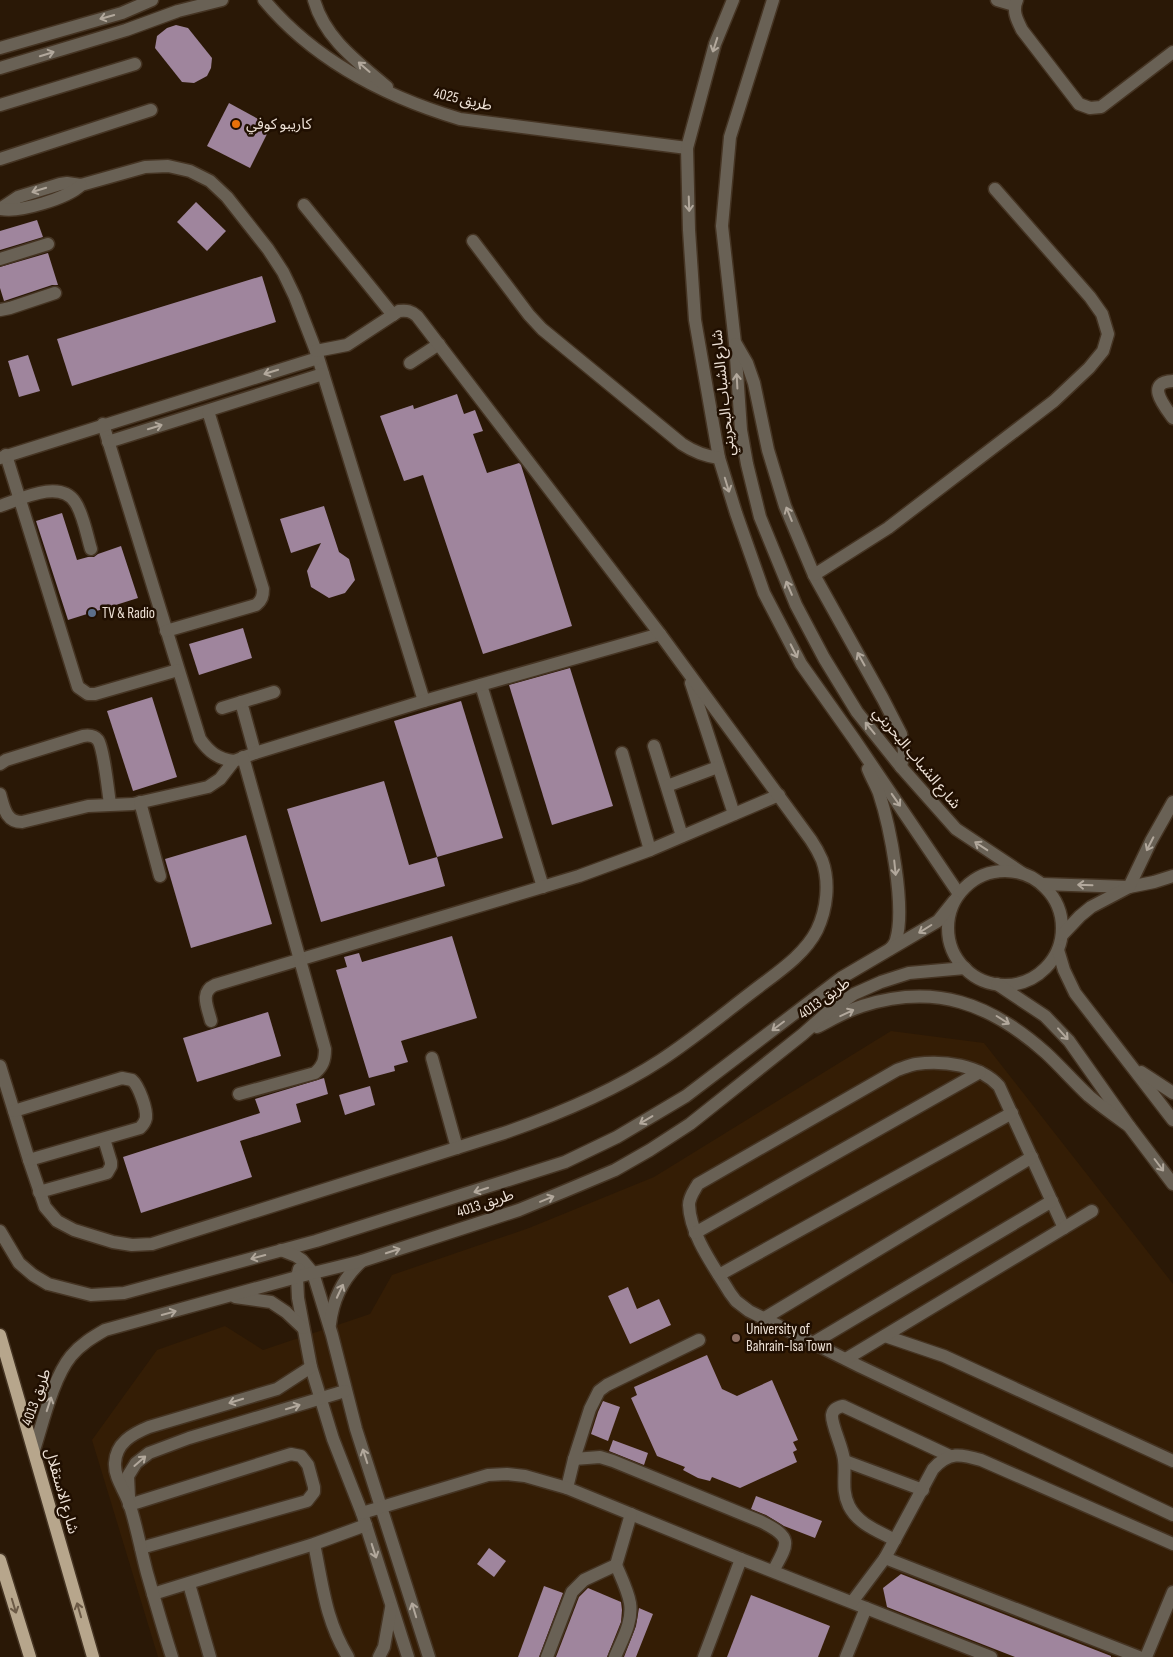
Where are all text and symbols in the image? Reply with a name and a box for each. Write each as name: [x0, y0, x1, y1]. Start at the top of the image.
one-way arrow: [99, 13, 115, 23]
one-way arrow: [710, 37, 719, 53]
one-way arrow: [38, 48, 54, 58]
one-way arrow: [357, 61, 370, 72]
street label: طريق 4025: [432, 84, 494, 115]
place label: كاريبو كوفي: [246, 115, 313, 135]
marker: كاريبو كوفي: [230, 118, 242, 130]
one-way arrow: [32, 186, 48, 196]
one-way arrow: [684, 196, 693, 212]
street label: شارع الشباب البحريني: [707, 328, 742, 457]
one-way arrow: [264, 368, 280, 378]
one-way arrow: [732, 373, 742, 390]
one-way arrow: [146, 422, 162, 432]
one-way arrow: [723, 477, 733, 493]
one-way arrow: [783, 507, 793, 522]
one-way arrow: [784, 581, 793, 596]
place label: TV & Radio: [102, 604, 155, 623]
marker: TV & Radio: [86, 607, 98, 619]
one-way arrow: [789, 644, 799, 659]
one-way arrow: [856, 652, 865, 667]
street label: شارع الشباب البحريني: [867, 704, 965, 815]
one-way arrow: [865, 722, 876, 735]
one-way arrow: [891, 793, 901, 807]
one-way arrow: [1145, 836, 1154, 851]
one-way arrow: [974, 841, 988, 851]
one-way arrow: [891, 860, 900, 876]
one-way arrow: [1077, 881, 1093, 890]
one-way arrow: [919, 924, 933, 934]
street label: طريق 4013: [795, 973, 854, 1023]
one-way arrow: [840, 1008, 855, 1018]
one-way arrow: [996, 1015, 1010, 1025]
one-way arrow: [772, 1020, 785, 1031]
one-way arrow: [1057, 1028, 1069, 1041]
one-way arrow: [639, 1115, 653, 1125]
one-way arrow: [1154, 1158, 1164, 1172]
street label: طريق 4013: [454, 1185, 516, 1222]
one-way arrow: [473, 1186, 489, 1195]
one-way arrow: [539, 1194, 554, 1203]
one-way arrow: [385, 1245, 401, 1255]
one-way arrow: [250, 1252, 266, 1262]
one-way arrow: [335, 1284, 345, 1299]
one-way arrow: [160, 1308, 176, 1317]
place label: University of Bahrain-Isa Town: [746, 1320, 832, 1356]
marker: University of Bahrain-Isa Town: [730, 1332, 742, 1344]
street label: طريق 4013: [17, 1366, 56, 1428]
one-way arrow: [45, 1397, 54, 1412]
one-way arrow: [228, 1397, 244, 1407]
one-way arrow: [284, 1401, 300, 1411]
street label: شارع الاستقلال: [38, 1446, 83, 1537]
one-way arrow: [360, 1448, 369, 1464]
one-way arrow: [134, 1455, 147, 1466]
one-way arrow: [370, 1543, 380, 1559]
one-way arrow: [10, 1598, 20, 1614]
one-way arrow: [74, 1603, 84, 1619]
one-way arrow: [409, 1603, 418, 1619]

